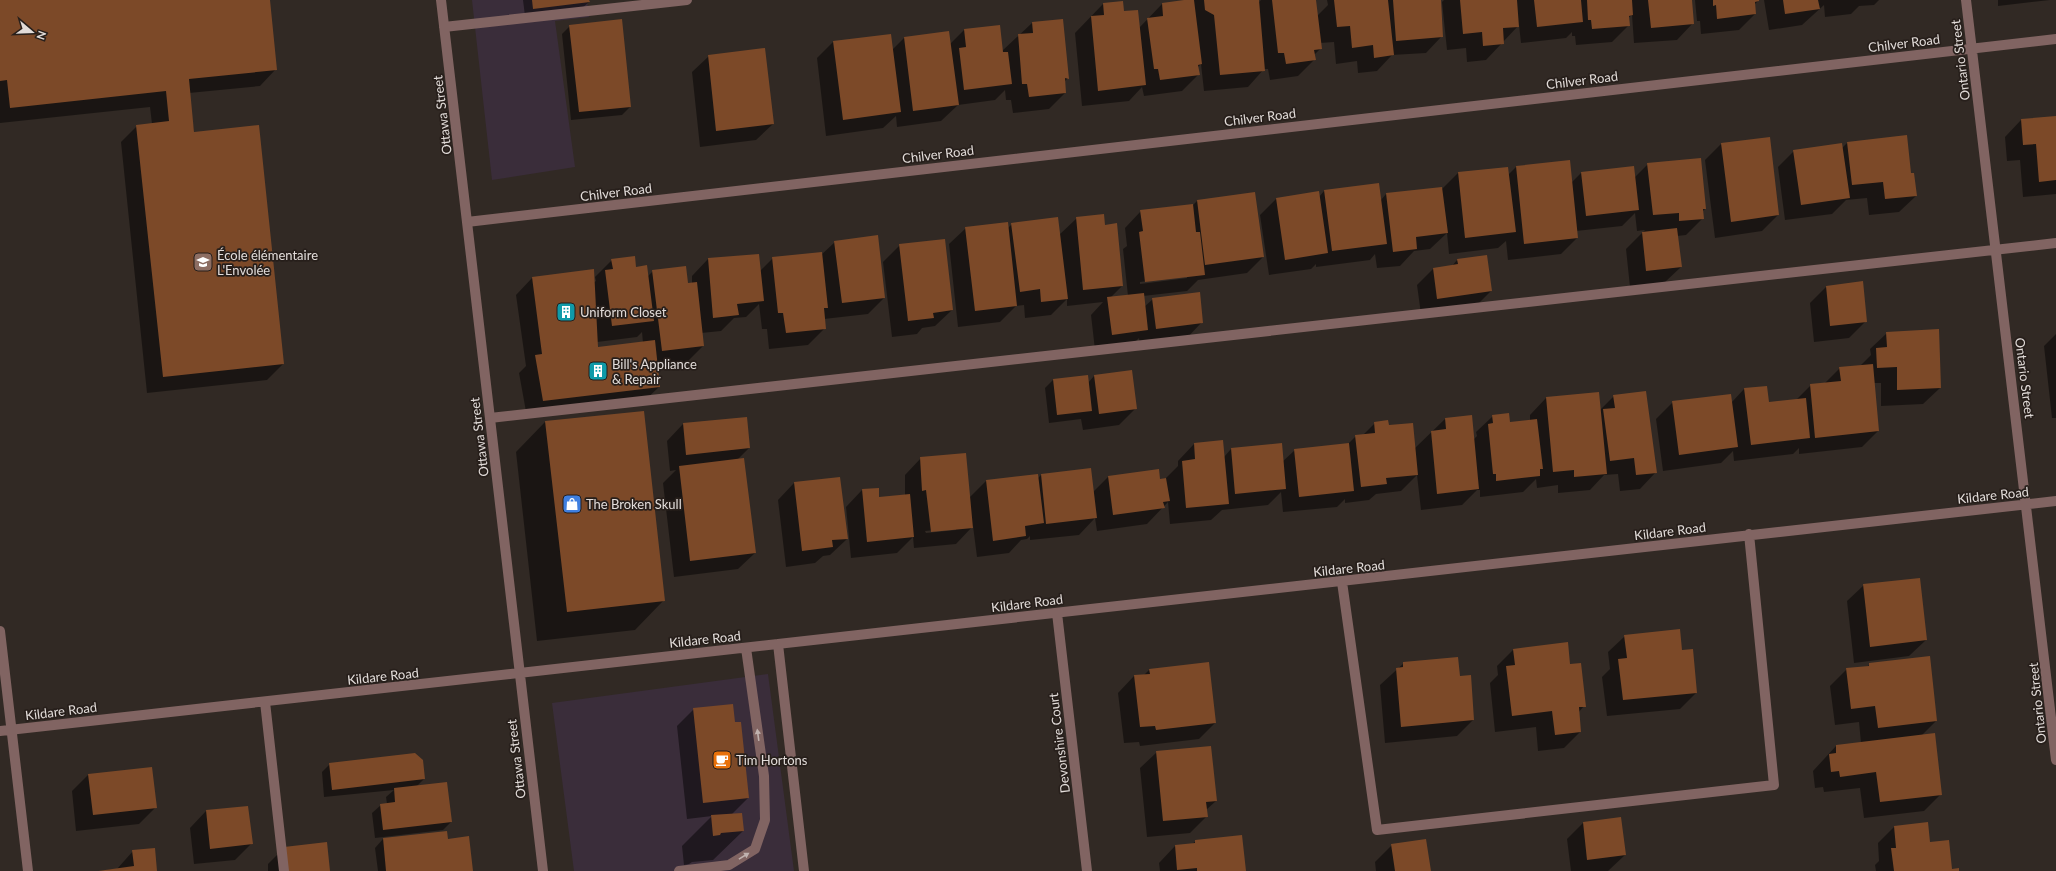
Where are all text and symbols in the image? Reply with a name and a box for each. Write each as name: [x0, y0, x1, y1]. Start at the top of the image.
north arrow: [12, 12, 52, 52]
street label: Ontario Street: [1947, 18, 1973, 101]
text: N: [34, 29, 49, 42]
street label: Chilver Road: [1867, 31, 1941, 55]
street label: Chilver Road: [1545, 68, 1619, 92]
street label: Ottawa Street: [429, 74, 455, 156]
street label: Chilver Road: [1223, 105, 1297, 129]
street label: Chilver Road: [901, 142, 975, 166]
street label: Chilver Road: [579, 180, 653, 204]
place label: École élémentaire L'Envolée: [217, 247, 318, 278]
school or university icon: École élémentaire L'Envolée: [192, 251, 214, 273]
building icon: Uniform Closet: [555, 301, 577, 323]
place label: Uniform Closet: [580, 304, 667, 320]
street label: Ontario Street: [2012, 337, 2038, 420]
place label: Bill's Appliance & Repair: [612, 356, 697, 387]
building icon: Bill's Appliance & Repair: [587, 360, 609, 382]
street label: Ottawa Street: [466, 396, 492, 478]
street label: Kildare Road: [1956, 483, 2030, 507]
shop icon: The Broken Skull: [561, 493, 583, 515]
place label: The Broken Skull: [586, 496, 682, 512]
street label: Kildare Road: [1633, 519, 1707, 543]
street label: Kildare Road: [1312, 556, 1386, 580]
street label: Kildare Road: [990, 591, 1064, 615]
street label: Kildare Road: [668, 627, 742, 651]
street label: Ontario Street: [2025, 661, 2049, 744]
street label: Kildare Road: [346, 664, 420, 688]
street label: Devonshire Court: [1045, 692, 1073, 794]
street label: Kildare Road: [24, 699, 98, 723]
street label: Ottawa Street: [503, 718, 529, 800]
one-way arrow: [755, 729, 761, 741]
cafe icon: Tim Hortons: [711, 749, 733, 771]
place label: Tim Hortons: [736, 752, 808, 768]
one-way arrow: [738, 852, 750, 859]

